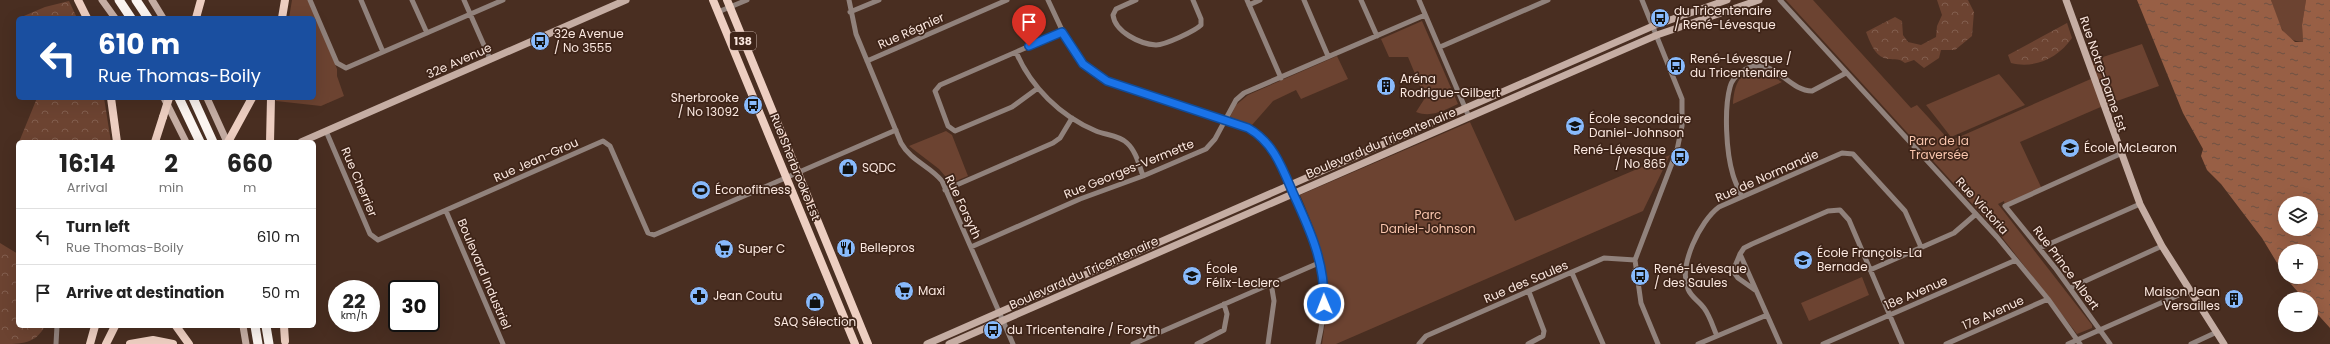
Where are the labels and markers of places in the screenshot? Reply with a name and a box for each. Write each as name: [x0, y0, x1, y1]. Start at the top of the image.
place label: du Tricentenaire / René-Lévesque: [1674, 2, 1776, 33]
pin: [1012, 5, 1046, 46]
bus stop icon: du Tricentenaire / René-Lévesque: [1649, 7, 1671, 29]
place label: 32e Avenue / No 3555: [554, 25, 624, 56]
bus stop icon: 32e Avenue / No 3555: [529, 30, 551, 52]
place label: René-Lévesque / du Tricentenaire: [1690, 50, 1792, 81]
bus stop icon: René-Lévesque / du Tricentenaire: [1665, 55, 1687, 77]
place label: Aréna Rodrigue-Gilbert: [1400, 70, 1500, 101]
building icon: Aréna Rodrigue-Gilbert: [1375, 75, 1397, 97]
place label: Sherbrooke / No 13092: [671, 89, 739, 120]
bus stop icon: Sherbrooke / No 13092: [742, 94, 764, 116]
place label: École secondaire Daniel-Johnson: [1589, 110, 1691, 141]
school or university icon: École secondaire Daniel-Johnson: [1564, 115, 1586, 137]
school or university icon: École McLearon: [2059, 137, 2081, 159]
place label: École McLearon: [2084, 139, 2177, 156]
place label: René-Lévesque / No 865: [1573, 141, 1666, 172]
bus stop icon: René-Lévesque / No 865: [1669, 146, 1691, 168]
shop icon: SQDC: [837, 157, 859, 179]
place label: SQDC: [862, 159, 896, 176]
sports icon: Éconofitness: [690, 179, 712, 201]
place label: Éconofitness: [715, 181, 790, 198]
restaurant icon: Bellepros: [835, 237, 857, 259]
supermarket icon: Super C: [713, 238, 735, 260]
place label: Bellepros: [860, 239, 915, 256]
place label: Super C: [738, 240, 785, 257]
place label: École François-La Bernade: [1817, 244, 1922, 275]
school or university icon: École François-La Bernade: [1792, 249, 1814, 271]
place label: École Félix-Leclerc: [1206, 260, 1280, 291]
place label: René-Lévesque / des Saules: [1654, 260, 1747, 291]
school or university icon: École Félix-Leclerc: [1181, 265, 1203, 287]
bus stop icon: René-Lévesque / des Saules: [1629, 265, 1651, 287]
supermarket icon: Maxi: [893, 280, 915, 302]
place label: Maxi: [918, 282, 945, 299]
place label: Maison Jean Versailles: [2144, 283, 2220, 314]
pharmacy icon: Jean Coutu: [688, 285, 710, 307]
place label: Jean Coutu: [713, 287, 782, 304]
building icon: Maison Jean Versailles: [2223, 288, 2245, 310]
shop icon: SAQ Sélection: [804, 291, 826, 313]
place label: SAQ Sélection: [774, 313, 856, 330]
bus stop icon: du Tricentenaire / Forsyth: [982, 319, 1004, 341]
place label: du Tricentenaire / Forsyth: [1007, 321, 1160, 338]

